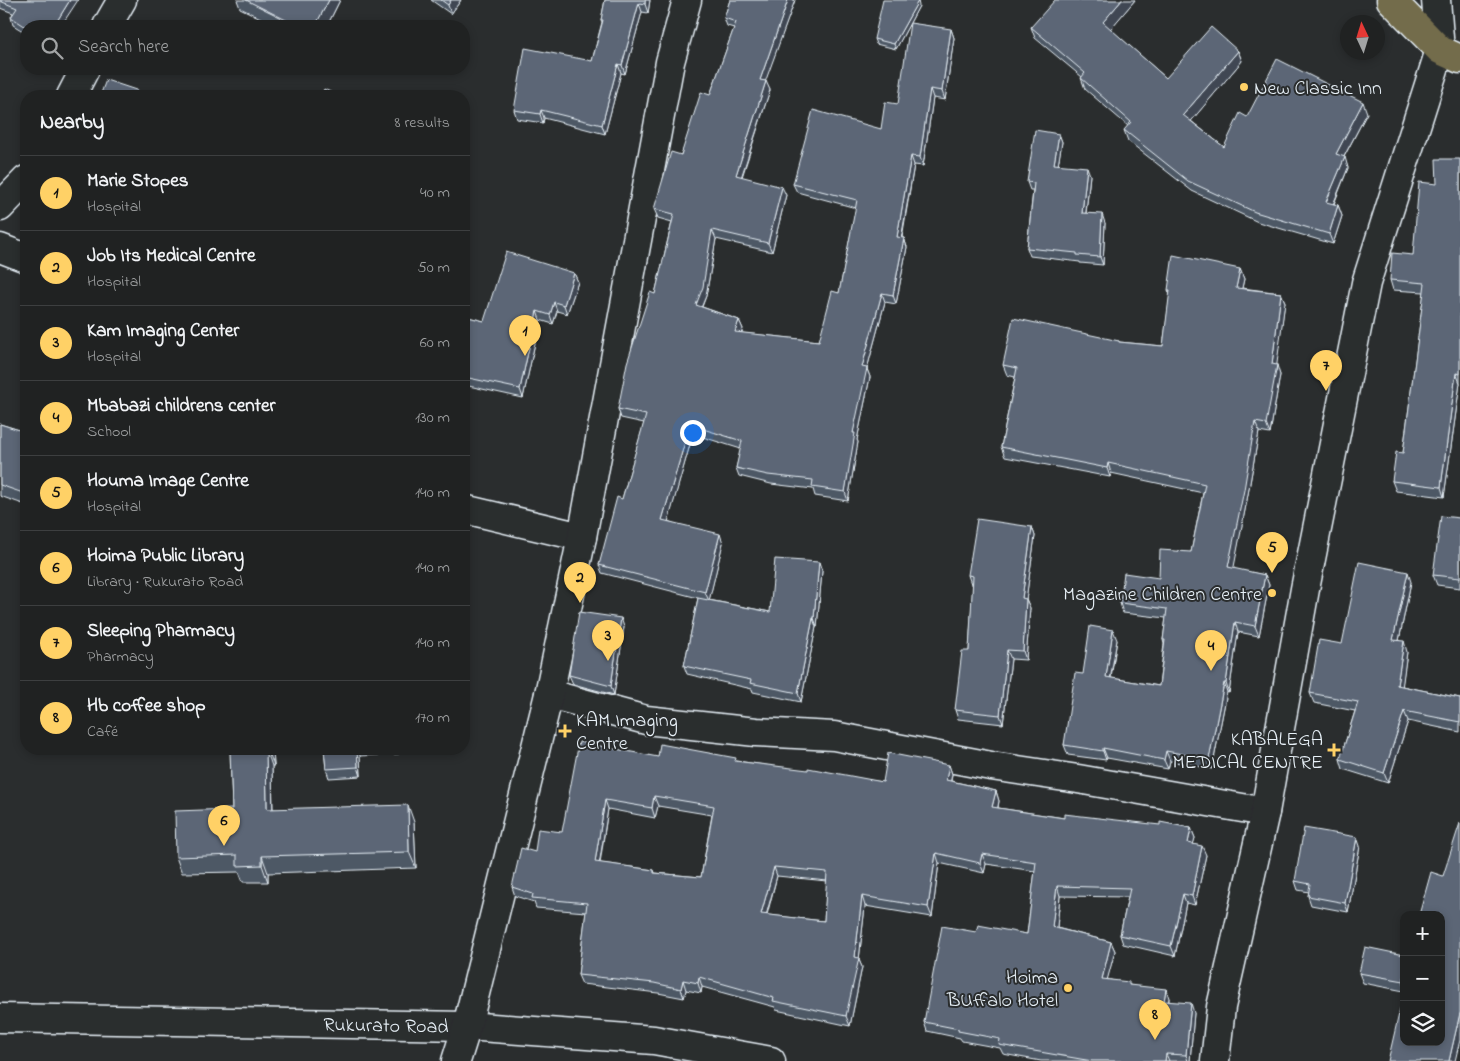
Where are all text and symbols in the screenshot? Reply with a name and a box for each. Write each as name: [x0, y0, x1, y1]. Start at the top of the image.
north arrow: [1340, 15, 1385, 60]
search box: [20, 20, 470, 75]
icon: search: [38, 34, 66, 62]
text: Search here: [78, 34, 169, 61]
place label: New Classic Inn: [1254, 75, 1382, 104]
marker: New Classic Inn: [1238, 81, 1250, 93]
text: Nearby: [40, 108, 104, 138]
text: 8 results: [394, 111, 450, 135]
text: Marie Stopes: [87, 168, 188, 195]
text: 1: [53, 181, 59, 205]
text: 40 m: [420, 181, 450, 205]
text: Hospital: [87, 195, 141, 219]
text: Job Its Medical Centre: [87, 243, 256, 270]
text: 2: [52, 256, 60, 280]
text: 50 m: [418, 256, 450, 280]
text: Hospital: [87, 270, 141, 294]
pin: 1: [509, 315, 541, 356]
text: Kam Imaging Center: [87, 318, 239, 345]
text: 3: [53, 331, 59, 355]
text: 60 m: [420, 331, 450, 355]
text: Hospital: [87, 345, 141, 369]
pin: 7: [1310, 350, 1342, 391]
text: Mbabazi childrens center: [87, 393, 275, 420]
text: 4: [53, 406, 59, 430]
text: 130 m: [415, 406, 450, 430]
text: School: [87, 420, 131, 444]
your location: [680, 420, 706, 446]
text: Houma Image Centre: [87, 468, 249, 495]
text: 5: [51, 481, 61, 505]
text: 140 m: [415, 481, 450, 505]
text: Hospital: [87, 495, 141, 519]
pin: 5: [1256, 532, 1288, 573]
text: Hoima Public Library: [87, 543, 244, 570]
text: 6: [52, 556, 60, 580]
text: 140 m: [415, 556, 450, 580]
pin: 2: [564, 562, 596, 603]
text: Library · Rukurato Road: [87, 570, 243, 594]
place label: Magazine Children Centre: [1063, 581, 1262, 611]
marker: Magazine Children Centre: [1266, 587, 1278, 599]
text: Sleeping Pharmacy: [87, 618, 235, 645]
pin: 3: [592, 620, 624, 661]
pin: 4: [1195, 630, 1227, 671]
text: 7: [53, 631, 59, 655]
text: 140 m: [415, 631, 450, 655]
text: Pharmacy: [87, 645, 154, 669]
text: Hb coffee shop: [87, 693, 205, 720]
text: 8: [53, 706, 59, 730]
text: 170 m: [415, 706, 450, 730]
place label: KAM Imaging Centre: [576, 707, 678, 759]
text: Café: [87, 720, 118, 744]
marker: KAM Imaging Centre: [558, 724, 572, 738]
place label: KABALEGA MEDICAL CENTRE: [1172, 726, 1323, 778]
marker: KABALEGA MEDICAL CENTRE: [1327, 743, 1341, 757]
pin: 6: [208, 805, 240, 846]
map controls: [1400, 911, 1445, 1046]
button: +: [1400, 911, 1445, 956]
button: −: [1400, 956, 1445, 1001]
place label: Hoima BUffalo Hotel: [946, 964, 1058, 1016]
marker: Hoima BUffalo Hotel: [1062, 982, 1074, 994]
pin: 8: [1139, 999, 1171, 1040]
button: layers: [1400, 1001, 1445, 1046]
street label: Rukurato Road: [323, 1012, 449, 1043]

